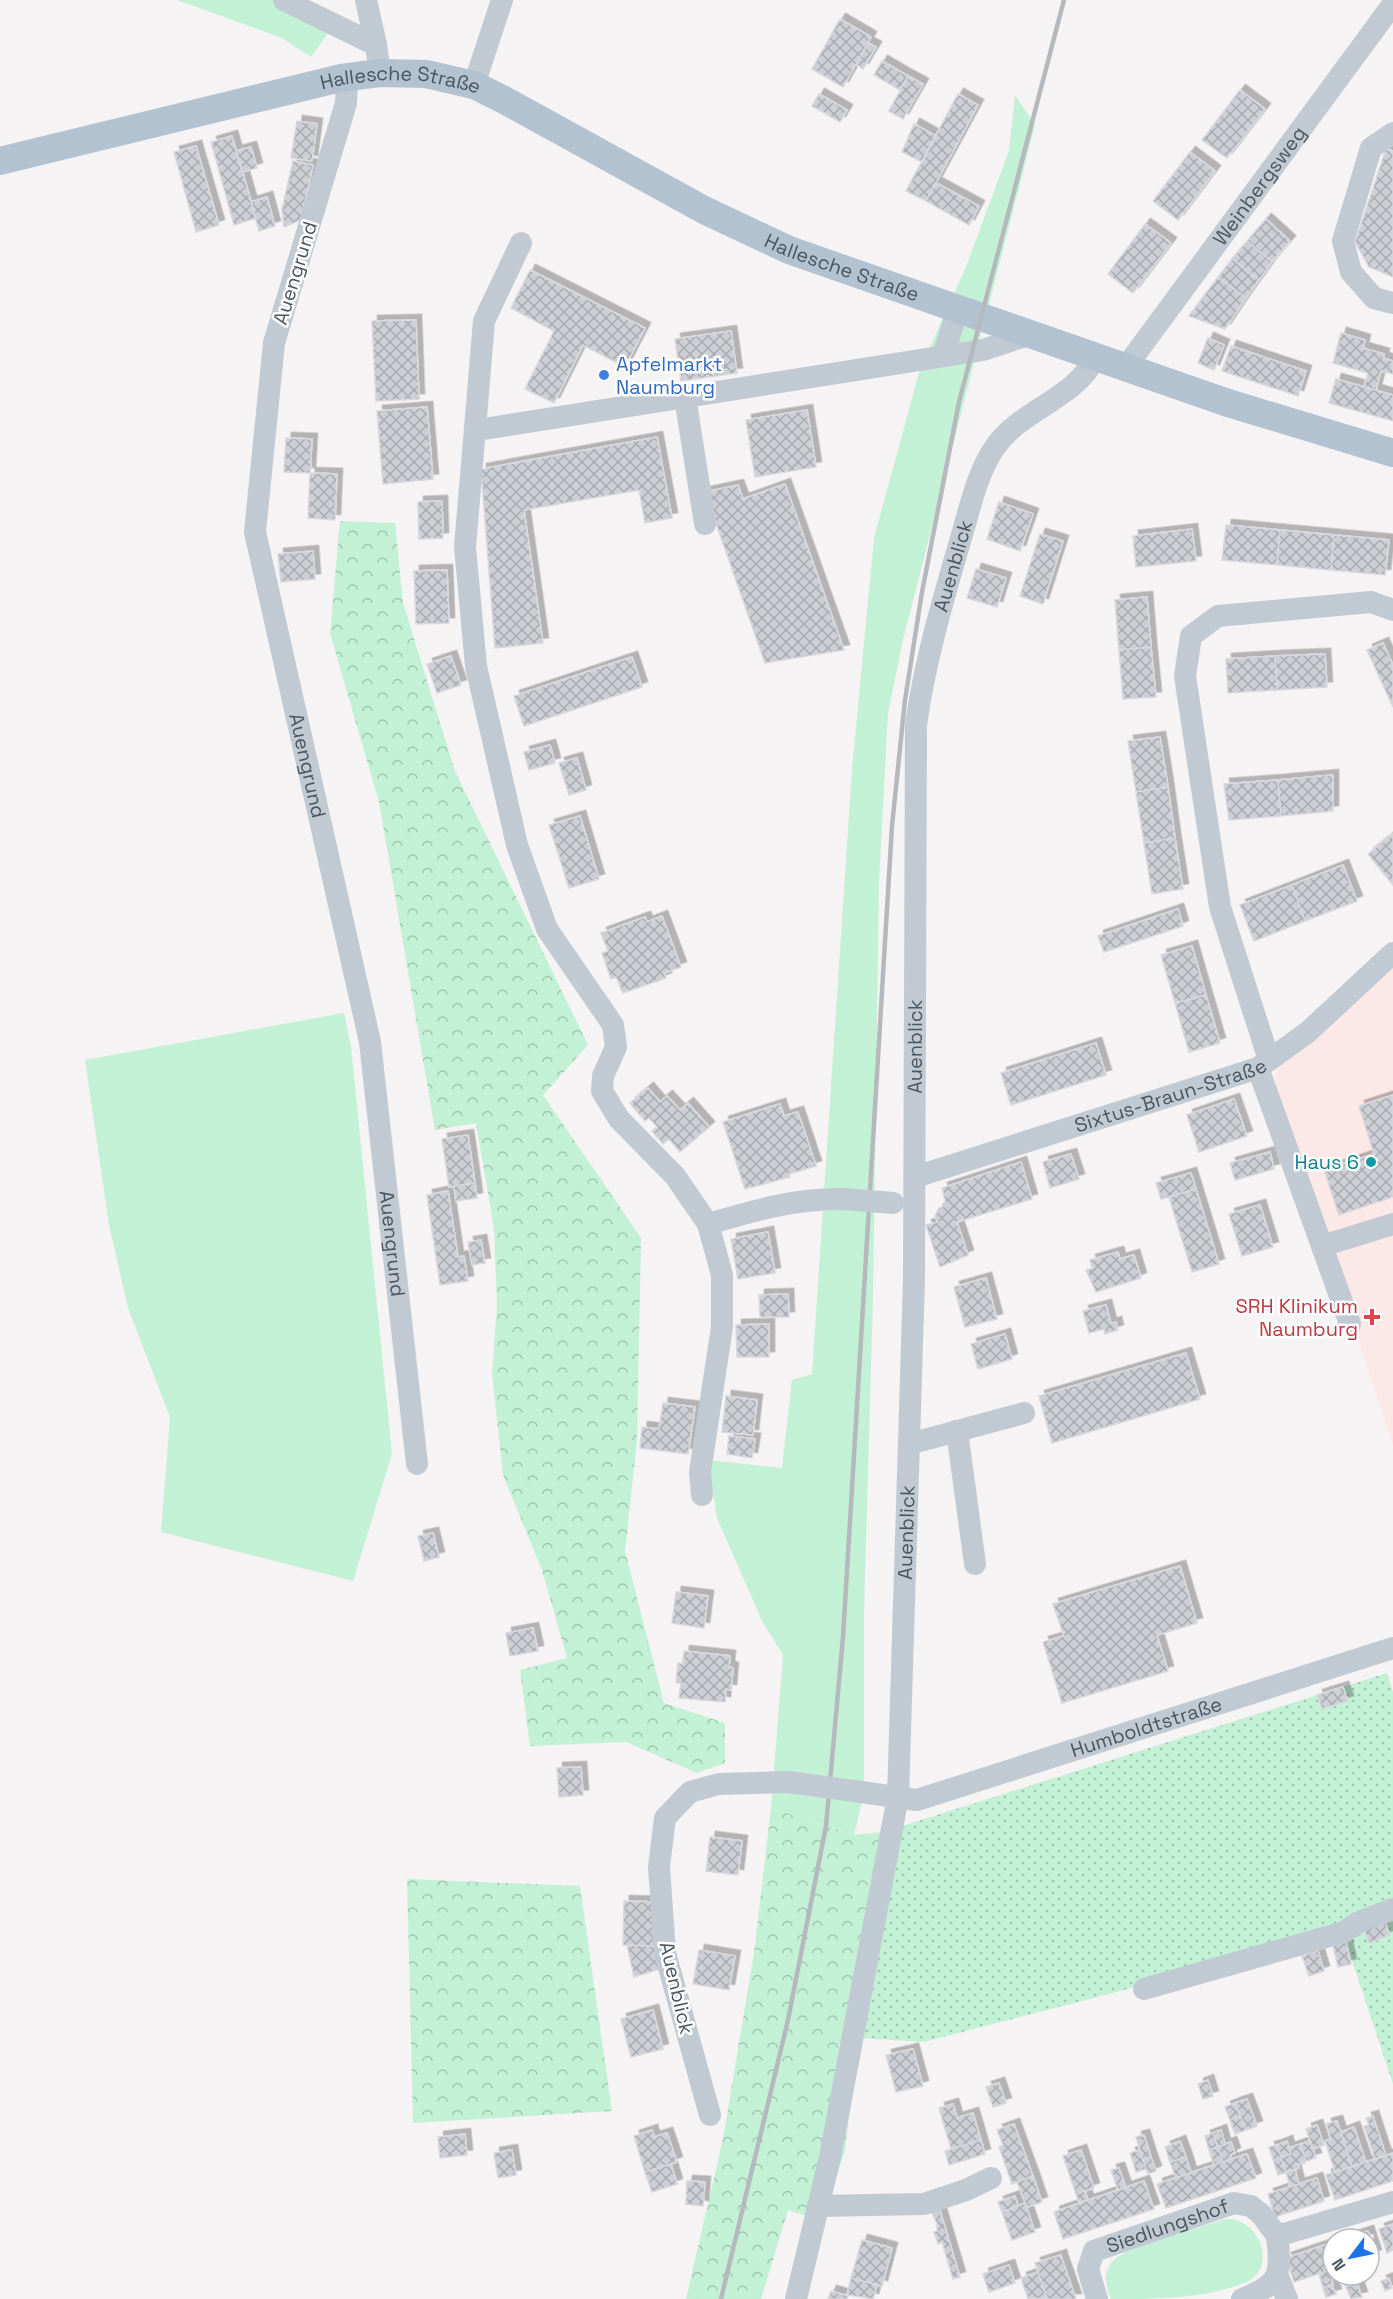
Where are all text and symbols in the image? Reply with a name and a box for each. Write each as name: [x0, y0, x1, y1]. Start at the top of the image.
street label: Hallesche Straße: [317, 60, 486, 100]
street label: Weinbergsweg: [1207, 121, 1312, 251]
street label: Auengrund: [267, 218, 323, 328]
street label: Hallesche Straße: [760, 227, 923, 307]
place label: Apfelmarkt Naumburg: [616, 351, 722, 400]
marker: Apfelmarkt Naumburg: [597, 368, 611, 382]
street label: Auenblick: [928, 517, 979, 615]
street label: Auengrund: [283, 711, 332, 821]
street label: Auenblick: [902, 999, 928, 1094]
street label: Sixtus-Braun-Straße: [1071, 1053, 1272, 1139]
place label: Haus 6: [1294, 1149, 1359, 1175]
marker: Haus 6: [1364, 1155, 1378, 1169]
street label: Auengrund: [374, 1189, 411, 1298]
place label: SRH Klinikum Naumburg: [1236, 1293, 1358, 1342]
marker: SRH Klinikum Naumburg: [1363, 1308, 1381, 1326]
street label: Auenblick: [892, 1485, 921, 1580]
street label: Humboldtstraße: [1067, 1691, 1225, 1763]
street label: Auenblick: [654, 1939, 700, 2037]
street label: Siedlungshof: [1103, 2193, 1232, 2259]
north arrow: [1321, 2227, 1381, 2287]
text: N: [1327, 2255, 1350, 2275]

